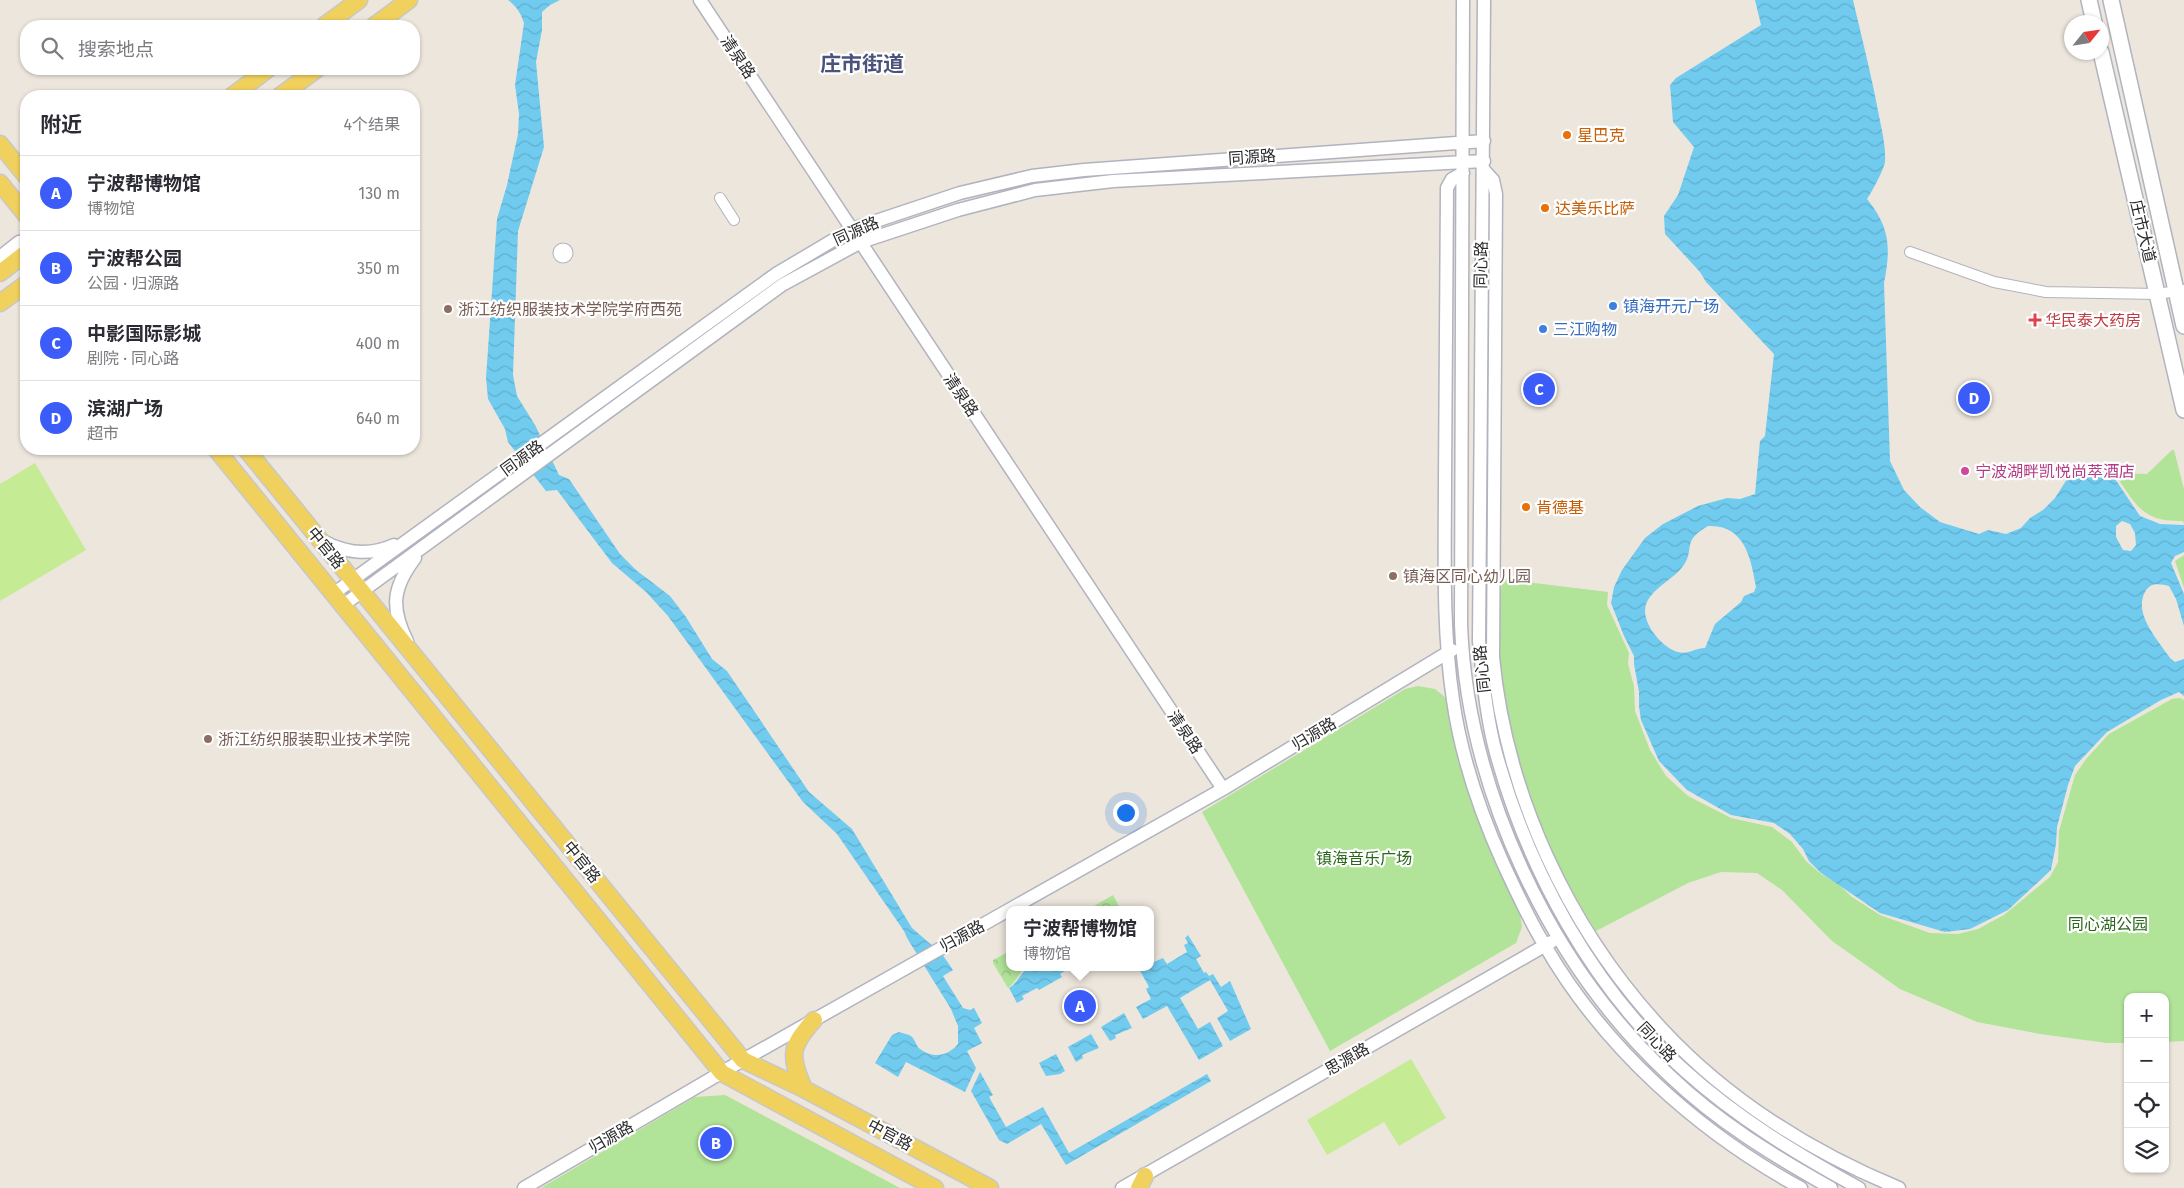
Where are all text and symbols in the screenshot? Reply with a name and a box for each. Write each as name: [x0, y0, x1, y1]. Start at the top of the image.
north arrow: [2064, 15, 2109, 60]
search box: [20, 20, 420, 75]
street label: 清泉路: [717, 32, 759, 82]
icon: search: [38, 34, 66, 62]
text: 搜索地点: [78, 38, 154, 61]
district label: 庄市街道: [820, 51, 904, 77]
text: 附近: [40, 112, 82, 138]
text: 4个结果: [343, 115, 400, 134]
place label: 星巴克: [1577, 126, 1625, 145]
marker: 星巴克: [1561, 129, 1573, 141]
street label: 同源路: [1227, 146, 1277, 168]
text: 宁波帮博物馆: [87, 172, 201, 195]
text: A: [51, 184, 61, 203]
text: 130 m: [358, 184, 400, 203]
street label: 庄市大道: [2127, 198, 2159, 264]
text: 博物馆: [87, 199, 135, 218]
place label: 达美乐比萨: [1555, 199, 1635, 218]
marker: 达美乐比萨: [1539, 202, 1551, 214]
street label: 同源路: [830, 213, 882, 249]
street label: 同心路: [1471, 241, 1491, 289]
text: 宁波帮公园: [87, 247, 182, 270]
text: B: [51, 259, 61, 278]
text: 350 m: [357, 259, 400, 278]
text: 公园 · 归源路: [87, 274, 179, 293]
place label: 镇海开元广场: [1623, 297, 1719, 316]
place label: 浙江纺织服装技术学院学府西苑: [458, 300, 682, 319]
marker: 镇海开元广场: [1607, 300, 1619, 312]
marker: 浙江纺织服装技术学院学府西苑: [442, 303, 454, 315]
place label: 华民泰大药房: [2045, 311, 2141, 330]
marker: 华民泰大药房: [2029, 314, 2041, 326]
place label: 三江购物: [1553, 320, 1617, 339]
text: 中影国际影城: [87, 322, 201, 345]
marker: 三江购物: [1537, 323, 1549, 335]
text: C: [51, 334, 61, 353]
text: 400 m: [356, 334, 400, 353]
text: 剧院 · 同心路: [87, 349, 179, 368]
street label: 清泉路: [940, 370, 982, 420]
pin: C: [1523, 370, 1555, 408]
pin: D: [1958, 379, 1990, 417]
text: 滨湖广场: [87, 397, 163, 420]
text: D: [51, 409, 61, 428]
text: 640 m: [356, 409, 400, 428]
text: 超市: [87, 424, 119, 443]
street label: 同源路: [497, 436, 547, 480]
place label: 宁波湖畔凯悦尚萃酒店: [1975, 462, 2135, 481]
marker: 宁波湖畔凯悦尚萃酒店: [1959, 465, 1971, 477]
place label: 肯德基: [1536, 498, 1584, 517]
marker: 肯德基: [1520, 501, 1532, 513]
street label: 中官路: [304, 523, 348, 573]
place label: 镇海区同心幼儿园: [1403, 567, 1531, 586]
marker: 镇海区同心幼儿园: [1387, 570, 1399, 582]
street label: 同心路: [1470, 644, 1494, 694]
street label: 清泉路: [1164, 707, 1206, 757]
street label: 归源路: [1289, 713, 1339, 755]
place label: 浙江纺织服装职业技术学院: [218, 730, 410, 749]
marker: 浙江纺织服装职业技术学院: [202, 733, 214, 745]
your location: [1113, 800, 1139, 826]
street label: 中官路: [560, 837, 604, 887]
park label: 镇海音乐广场: [1316, 849, 1412, 868]
popup: [1006, 906, 1154, 971]
park label: 同心湖公园: [2068, 915, 2148, 934]
street label: 归源路: [936, 916, 988, 956]
text: 宁波帮博物馆: [1023, 917, 1137, 940]
text: 博物馆: [1023, 944, 1071, 963]
pin: A: [1064, 987, 1096, 1025]
map controls: [2124, 993, 2169, 1173]
button: +: [2124, 993, 2169, 1038]
street label: 同心路: [1634, 1018, 1680, 1066]
button: −: [2124, 1038, 2169, 1083]
street label: 思源路: [1321, 1039, 1373, 1079]
button: locate: [2124, 1083, 2169, 1128]
street label: 中官路: [864, 1115, 916, 1155]
street label: 归源路: [585, 1117, 637, 1157]
pin: B: [700, 1124, 732, 1162]
button: layers: [2124, 1128, 2169, 1173]

